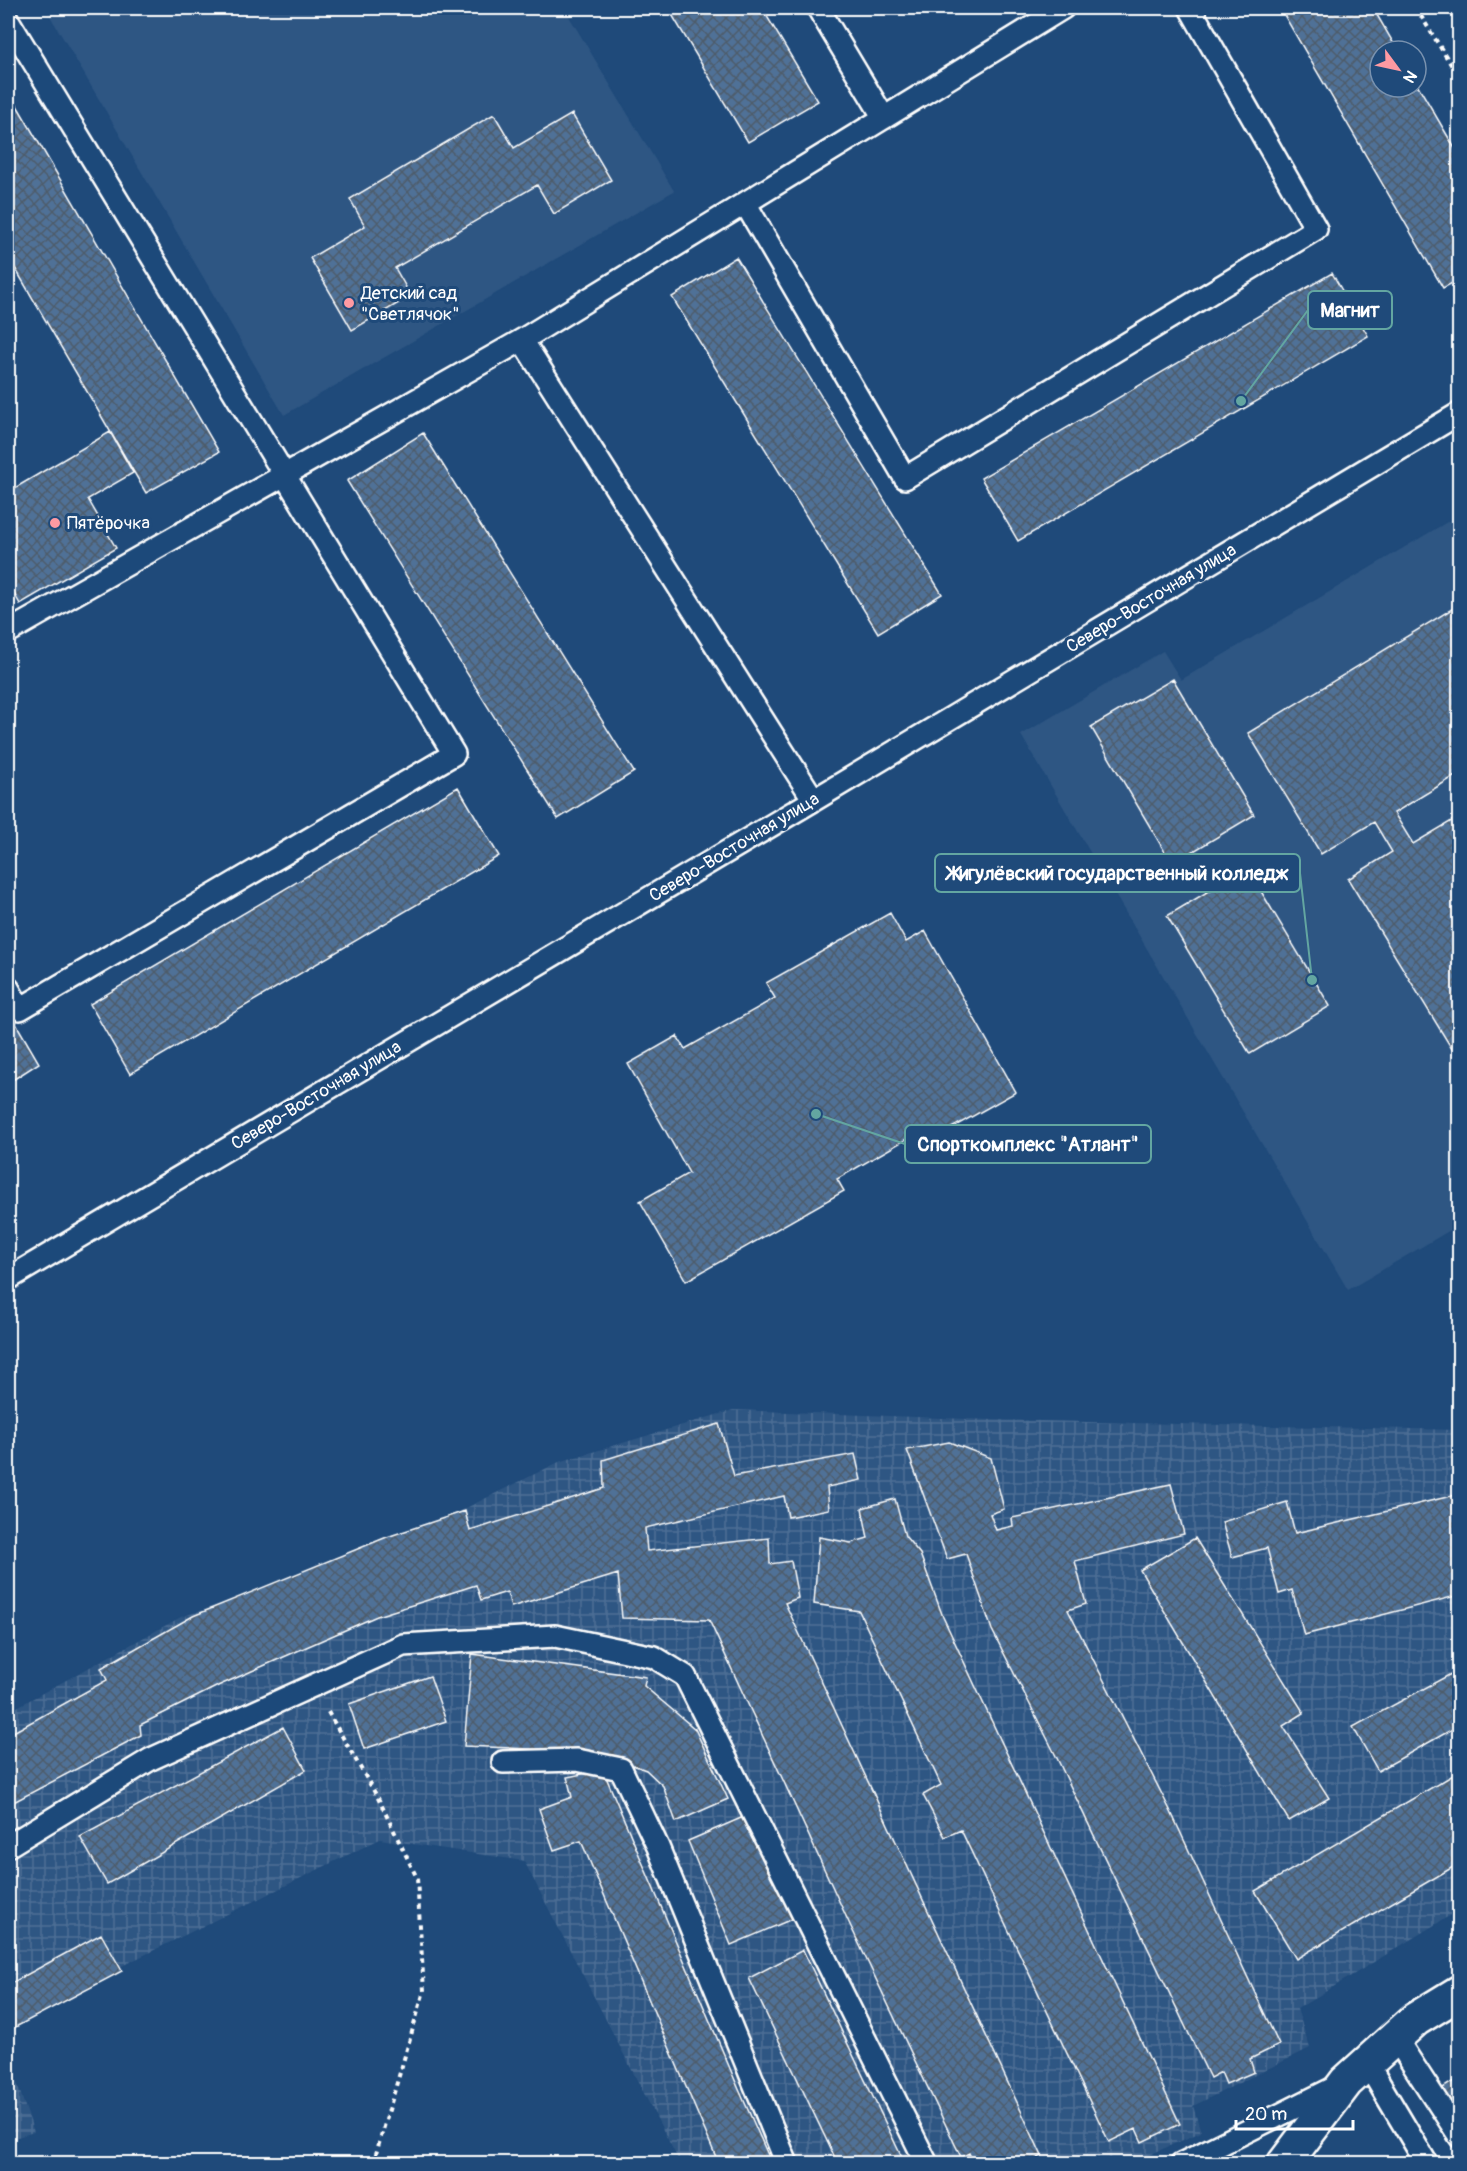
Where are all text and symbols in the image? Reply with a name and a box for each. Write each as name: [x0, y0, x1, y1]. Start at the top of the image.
north arrow: [1368, 39, 1428, 99]
text: N: [1398, 67, 1421, 87]
place label: Детский сад "Светлячок": [360, 282, 459, 326]
callout: Магнит: [1308, 291, 1392, 329]
marker: Детский сад "Светлячок": [342, 296, 356, 310]
text: Магнит: [1320, 298, 1381, 323]
place label: Пятёрочка: [67, 512, 150, 535]
marker: Пятёрочка: [48, 516, 62, 530]
street label: Северо-Восточная улица: [1062, 538, 1241, 658]
street label: Северо-Восточная улица: [645, 787, 824, 907]
callout: Жигулёвский государственный колледж: [935, 854, 1300, 892]
text: Жигулёвский государственный колледж: [945, 861, 1290, 886]
street label: Северо-Восточная улица: [227, 1035, 406, 1155]
callout: Спорткомплекс "Атлант": [905, 1125, 1151, 1163]
text: Спорткомплекс "Атлант": [917, 1132, 1139, 1157]
scale bar: [1236, 2093, 1353, 2131]
text: 20 m: [1245, 2103, 1287, 2126]

